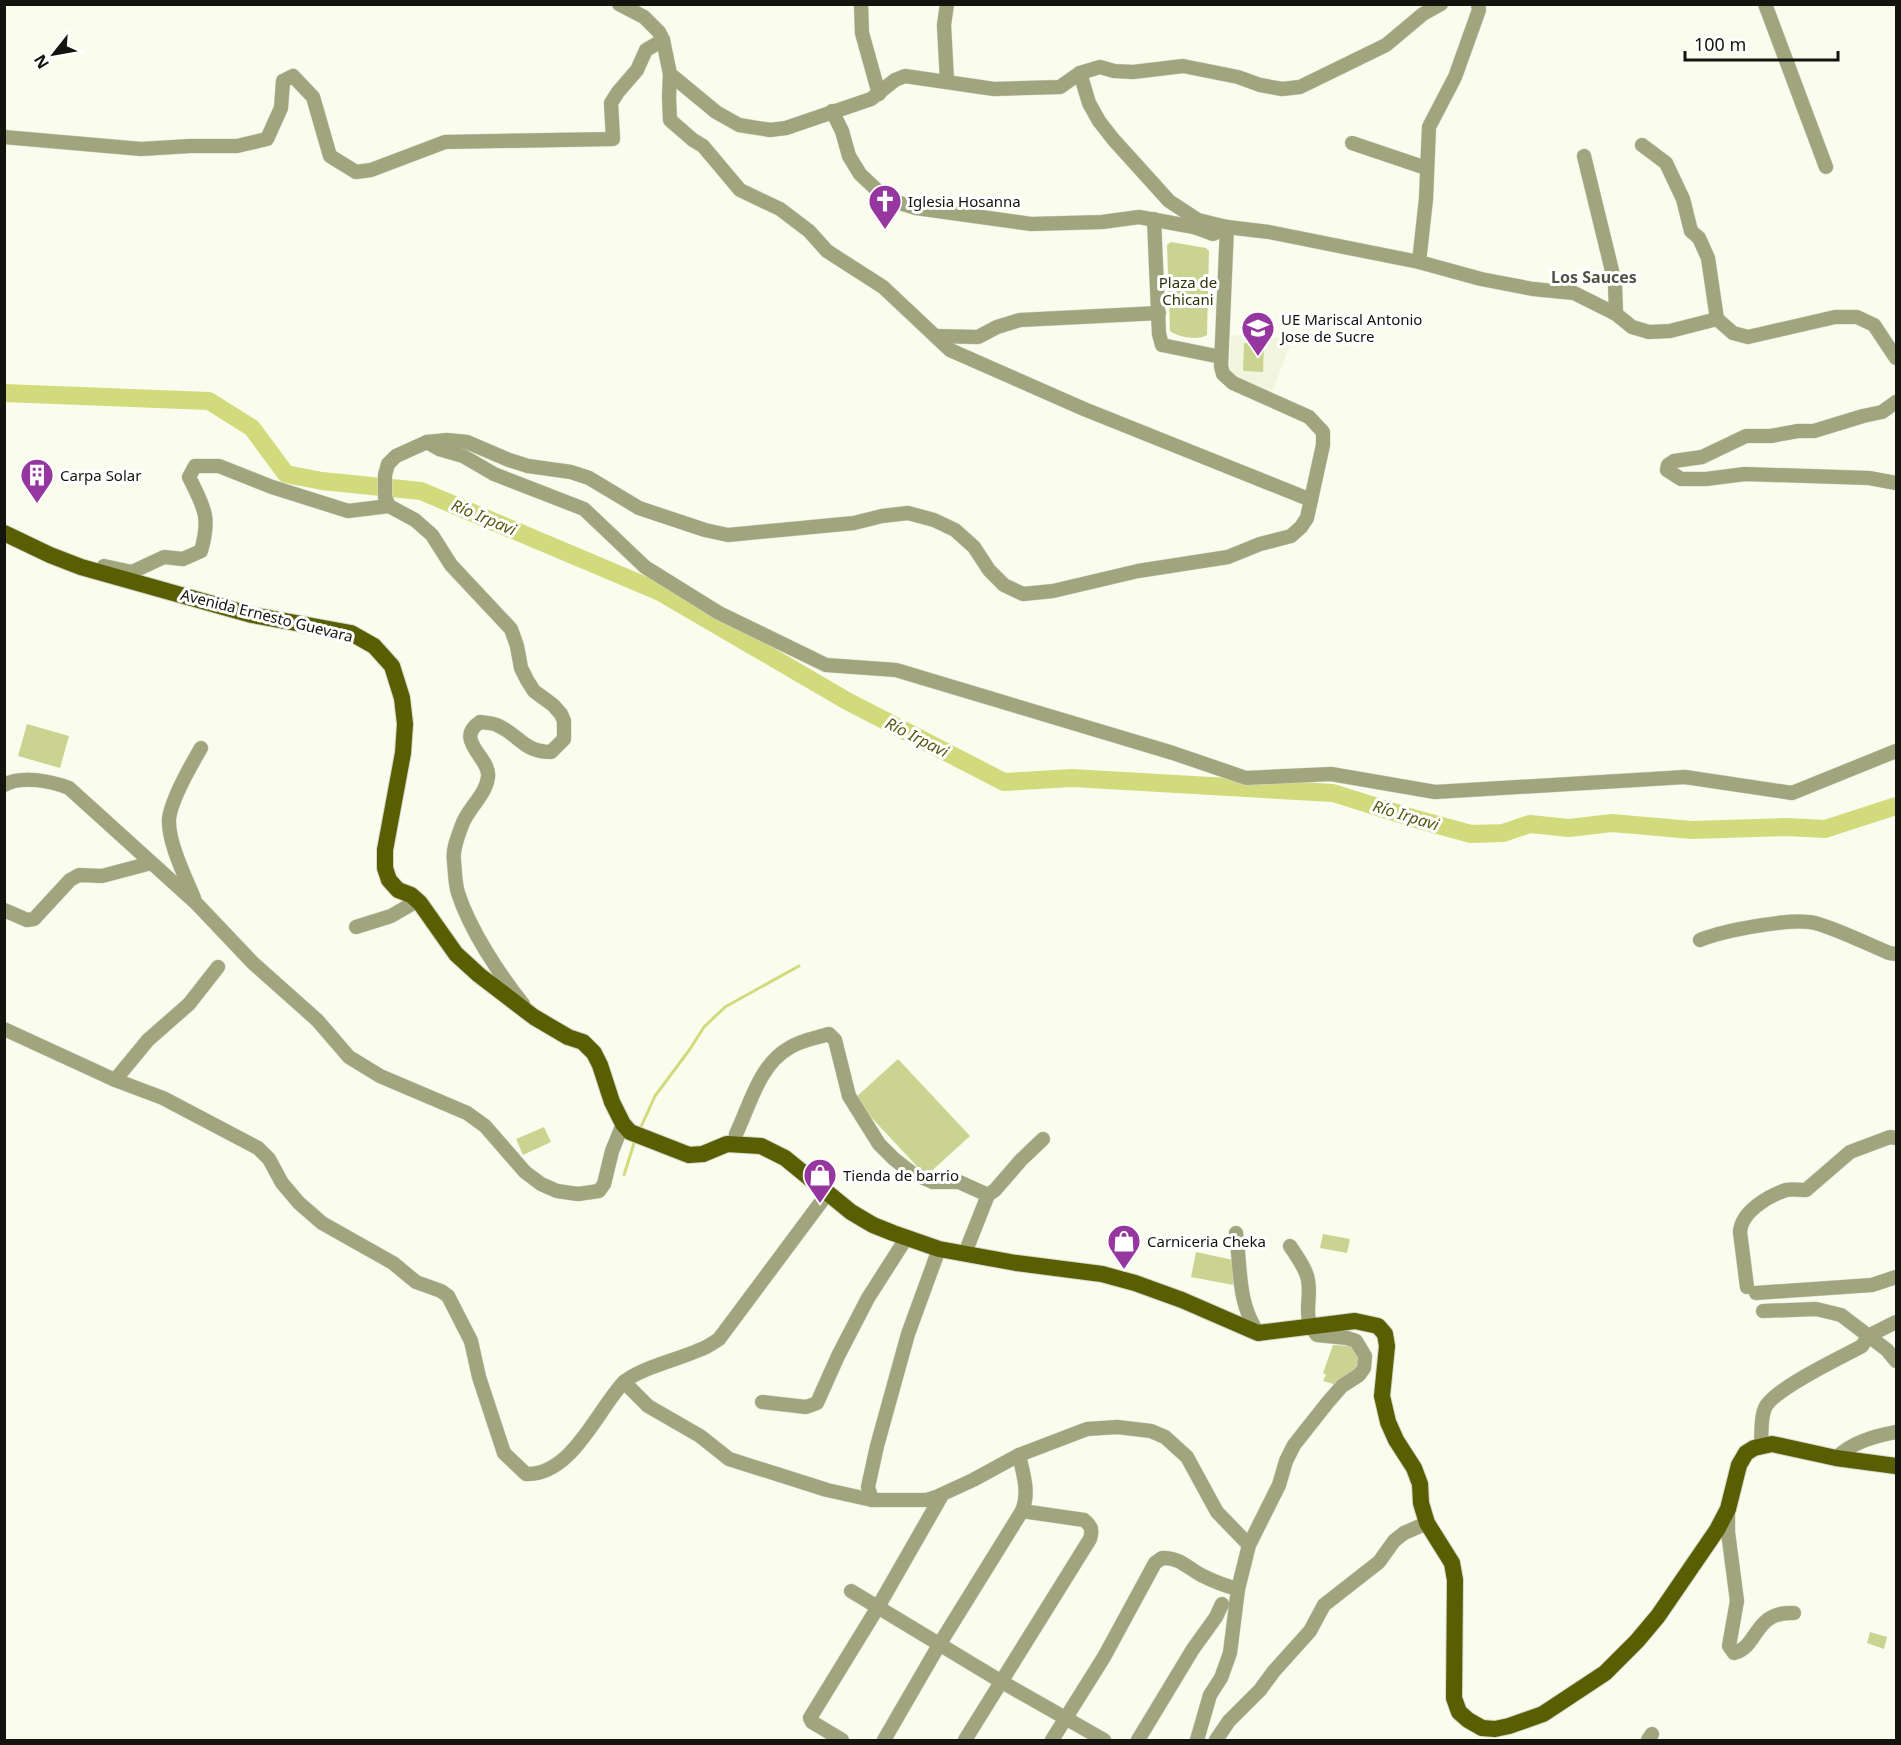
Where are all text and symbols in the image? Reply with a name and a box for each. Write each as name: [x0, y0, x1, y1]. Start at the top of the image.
north arrow: [24, 24, 84, 84]
scale bar: [1685, 24, 1838, 62]
text: 100 m: [1694, 32, 1746, 56]
text: N: [28, 50, 54, 73]
church icon: Iglesia Hosanna: [867, 183, 903, 230]
place label: Iglesia Hosanna: [908, 191, 1021, 211]
district label: Los Sauces: [1551, 266, 1637, 288]
park label: Plaza de Chicani: [1159, 272, 1217, 309]
place label: UE Mariscal Antonio Jose de Sucre: [1279, 309, 1422, 346]
school or university icon: UE Mariscal Antonio Jose de Sucre: [1240, 310, 1276, 357]
building icon: Carpa Solar: [19, 457, 55, 504]
place label: Carpa Solar: [60, 465, 141, 485]
water label: Río Irpavi: [448, 494, 520, 541]
street label: Avenida Ernesto Guevara: [179, 584, 355, 646]
water label: Río Irpavi: [882, 712, 953, 763]
water label: Río Irpavi: [1370, 795, 1443, 836]
shop icon: Tienda de barrio: [802, 1157, 838, 1204]
place label: Tienda de barrio: [843, 1165, 959, 1185]
shop icon: Carniceria Cheka: [1106, 1223, 1142, 1270]
place label: Carniceria Cheka: [1147, 1231, 1266, 1251]

